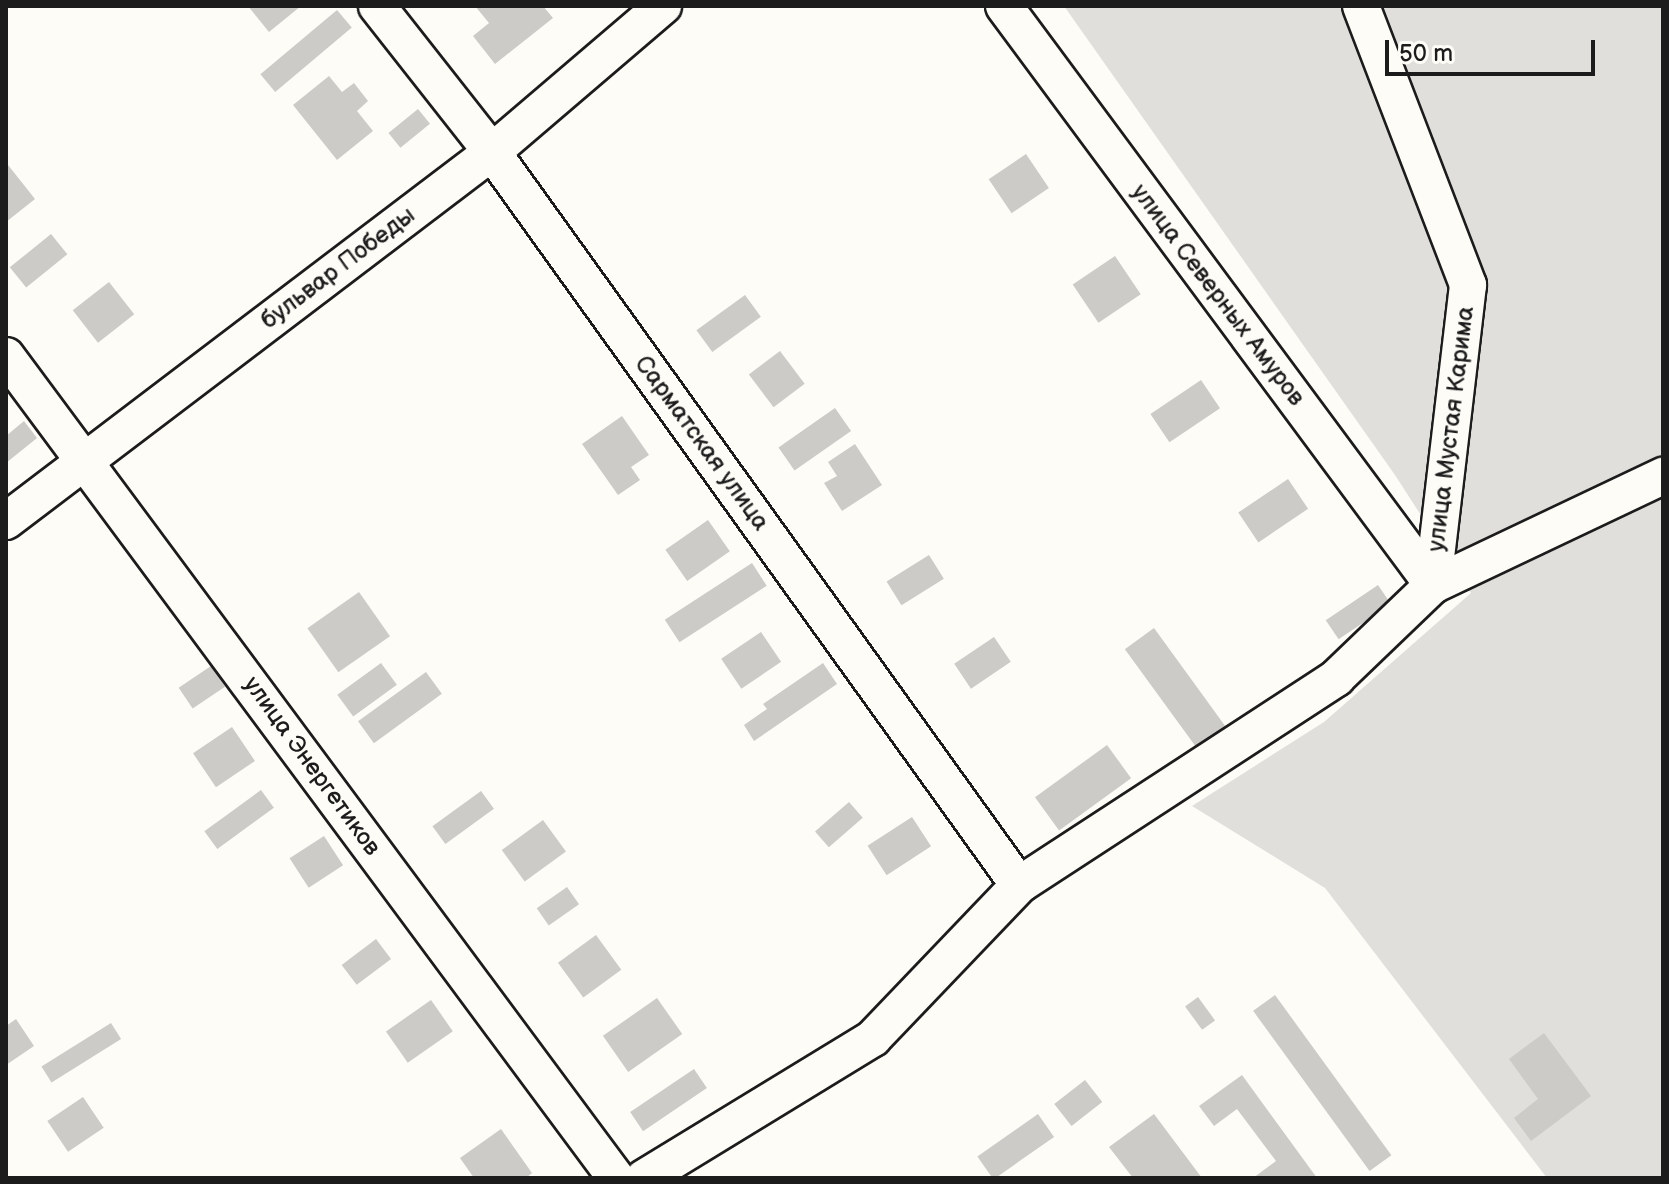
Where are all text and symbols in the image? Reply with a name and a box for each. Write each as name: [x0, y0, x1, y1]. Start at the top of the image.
scale bar: [1389, 24, 1599, 74]
text: 50 m: [1399, 39, 1453, 68]
street label: улица Северных Амуров: [1125, 178, 1311, 412]
street label: бульвар Победы: [255, 201, 421, 335]
street label: улица Мустая Карима: [1422, 305, 1480, 553]
street label: Сарматская улица: [629, 350, 775, 536]
street label: улица Энергетиков: [237, 671, 387, 861]

